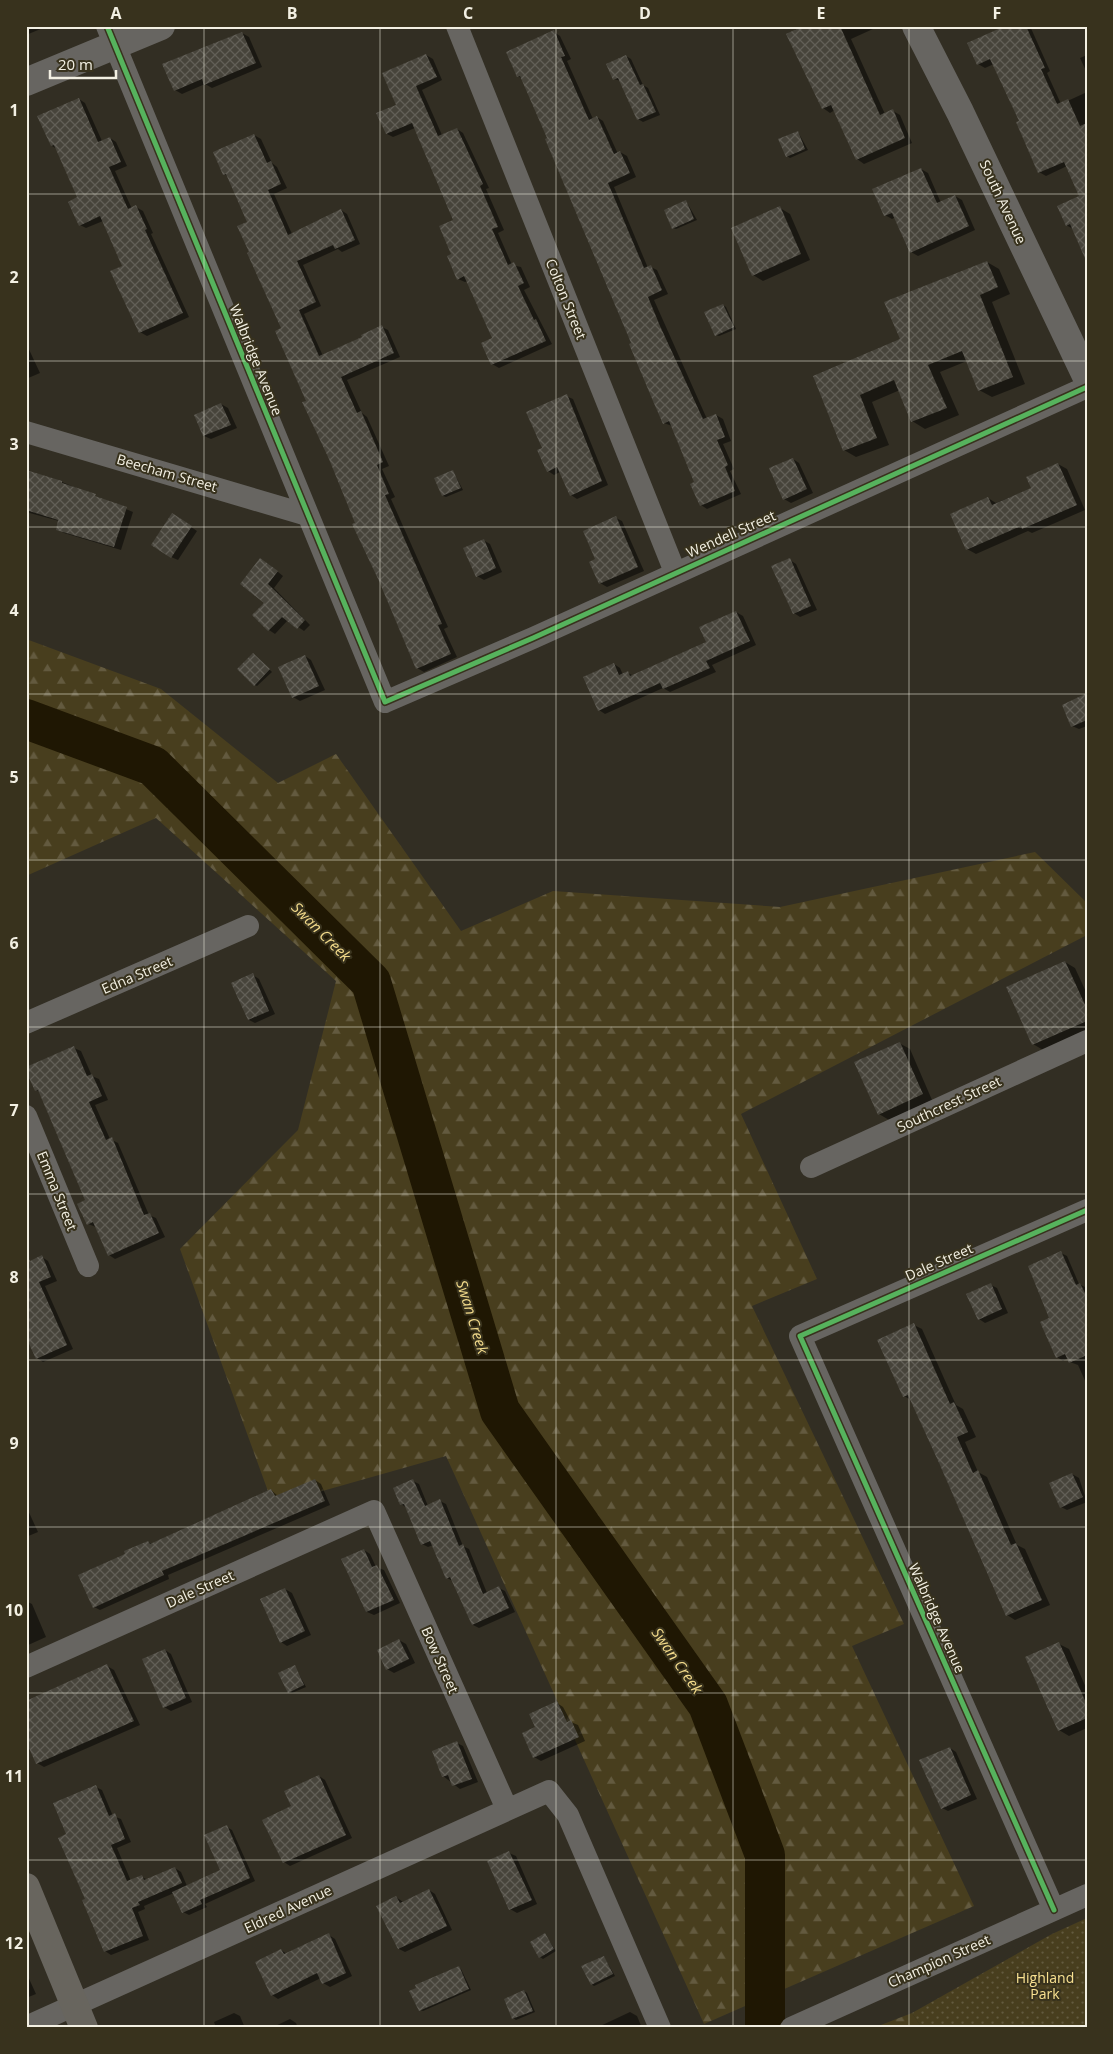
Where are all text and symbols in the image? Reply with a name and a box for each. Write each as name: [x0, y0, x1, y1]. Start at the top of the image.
text: A: [110, 2, 122, 24]
text: B: [287, 2, 297, 24]
text: C: [463, 2, 473, 24]
text: D: [639, 2, 651, 24]
text: E: [817, 2, 826, 24]
text: F: [993, 2, 1001, 24]
scale bar: [50, 48, 116, 80]
text: 20 m: [58, 54, 93, 74]
text: 1: [9, 99, 19, 121]
street label: South Avenue: [976, 157, 1031, 247]
street label: Colton Street: [542, 256, 591, 342]
text: 2: [9, 266, 19, 288]
street label: Walbridge Avenue: [225, 301, 288, 418]
text: 3: [9, 433, 19, 455]
street label: Beecham Street: [115, 449, 220, 496]
street label: Wendell Street: [683, 505, 778, 562]
text: 4: [9, 599, 19, 621]
text: 5: [9, 766, 19, 788]
water label: Swan Creek: [288, 897, 356, 966]
text: 6: [9, 932, 19, 954]
street label: Edna Street: [98, 951, 175, 998]
street label: Southcrest Street: [894, 1071, 1004, 1136]
text: 7: [9, 1099, 19, 1121]
street label: Emma Street: [33, 1148, 82, 1233]
street label: Dale Street: [902, 1238, 976, 1285]
text: 8: [9, 1266, 19, 1288]
water label: Swan Creek: [452, 1277, 494, 1357]
text: 9: [9, 1432, 19, 1454]
street label: Walbridge Avenue: [905, 1560, 970, 1676]
street label: Dale Street: [163, 1565, 237, 1612]
text: 10: [5, 1599, 23, 1621]
street label: Bow Street: [417, 1623, 464, 1696]
water label: Swan Creek: [648, 1623, 708, 1698]
text: 11: [5, 1765, 23, 1787]
street label: Eldred Avenue: [241, 1880, 335, 1937]
street label: Champion Street: [885, 1929, 993, 1992]
text: 12: [5, 1932, 23, 1954]
park label: Highland Park: [1016, 1968, 1074, 2003]

